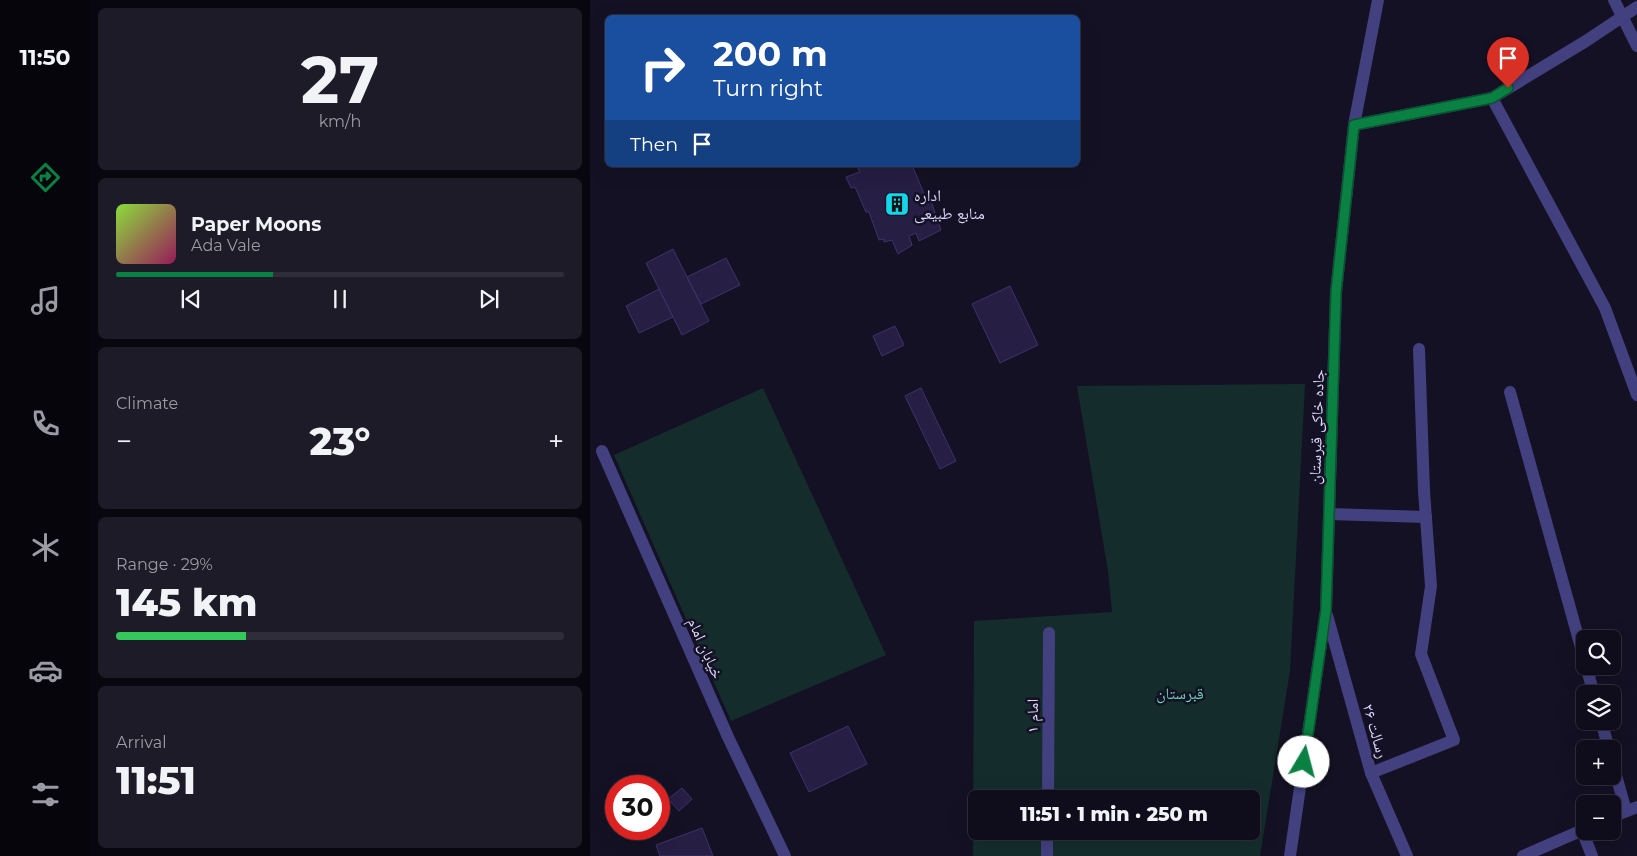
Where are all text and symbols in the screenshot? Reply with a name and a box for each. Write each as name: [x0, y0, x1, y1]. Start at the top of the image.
text: 200 m: [713, 32, 828, 75]
icon: right: [630, 35, 695, 100]
pin: [1487, 37, 1529, 88]
text: 27: [301, 40, 379, 119]
text: 11:50: [19, 44, 71, 71]
icon: arrive: [1494, 44, 1522, 72]
text: Turn right: [713, 75, 823, 102]
text: km/h: [319, 112, 361, 131]
icon: arrive: [688, 130, 716, 158]
text: Then: [630, 133, 678, 156]
icon: directions: [28, 160, 63, 195]
place label: اداره منابع طبیعی: [914, 186, 985, 224]
building icon: اداره منابع طبیعی: [884, 191, 910, 217]
text: Paper Moons: [191, 213, 321, 236]
text: Ada Vale: [191, 236, 261, 255]
icon: music: [28, 283, 63, 318]
icon: previous: [177, 285, 205, 313]
icon: pause: [326, 285, 354, 313]
icon: next: [475, 285, 503, 313]
street label: جاده خاکی قبرستان: [1305, 369, 1329, 485]
text: Climate: [116, 394, 178, 413]
icon: phone: [28, 406, 63, 441]
text: 23°: [310, 418, 370, 465]
text: −: [116, 424, 132, 458]
text: +: [548, 424, 564, 458]
icon: climate: [28, 530, 63, 565]
text: Range · 29%: [116, 555, 213, 574]
text: 145 km: [116, 579, 257, 626]
street label: خیابان امام: [683, 615, 727, 682]
map controls: [1576, 630, 1621, 840]
button: search: [1576, 630, 1621, 675]
icon: car: [28, 653, 63, 688]
park label: قبرستان: [1156, 684, 1204, 704]
button: layers: [1576, 685, 1621, 730]
street label: امام ۱: [1023, 699, 1043, 733]
street label: رسالت ۲۶: [1359, 702, 1392, 761]
text: Arrival: [116, 733, 166, 752]
position arrow: [1277, 735, 1329, 787]
button: +: [1576, 740, 1621, 785]
text: 11:51: [116, 757, 196, 804]
speed limit sign: 30: [605, 775, 670, 840]
icon: filters: [28, 777, 63, 812]
button: −: [1576, 795, 1621, 840]
text: 11:51 · 1 min · 250 m: [1020, 803, 1208, 826]

